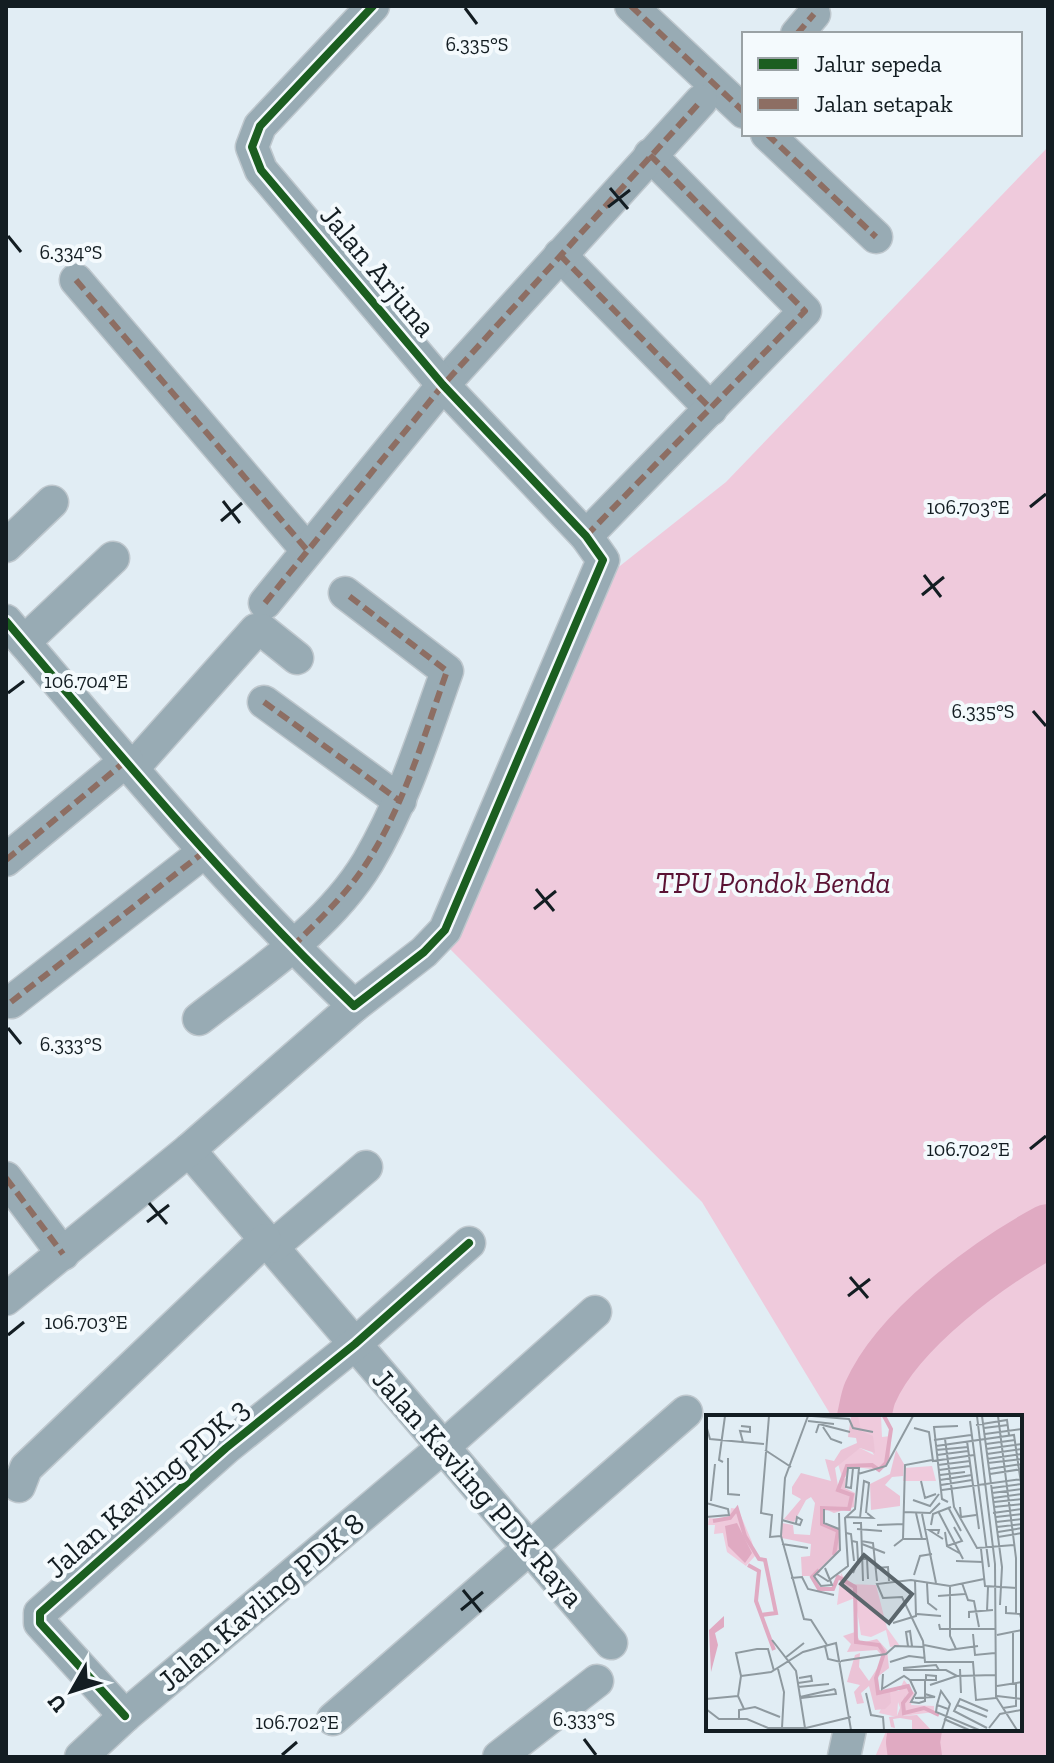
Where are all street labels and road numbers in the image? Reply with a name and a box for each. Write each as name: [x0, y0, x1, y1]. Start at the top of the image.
street label: Jalan Arjuna: [312, 198, 444, 344]
street label: Jalan Kavling PDK Raya: [365, 1361, 591, 1615]
street label: Jalan Kavling PDK 3: [38, 1390, 256, 1586]
street label: Jalan Kavling PDK 8: [151, 1505, 371, 1699]

